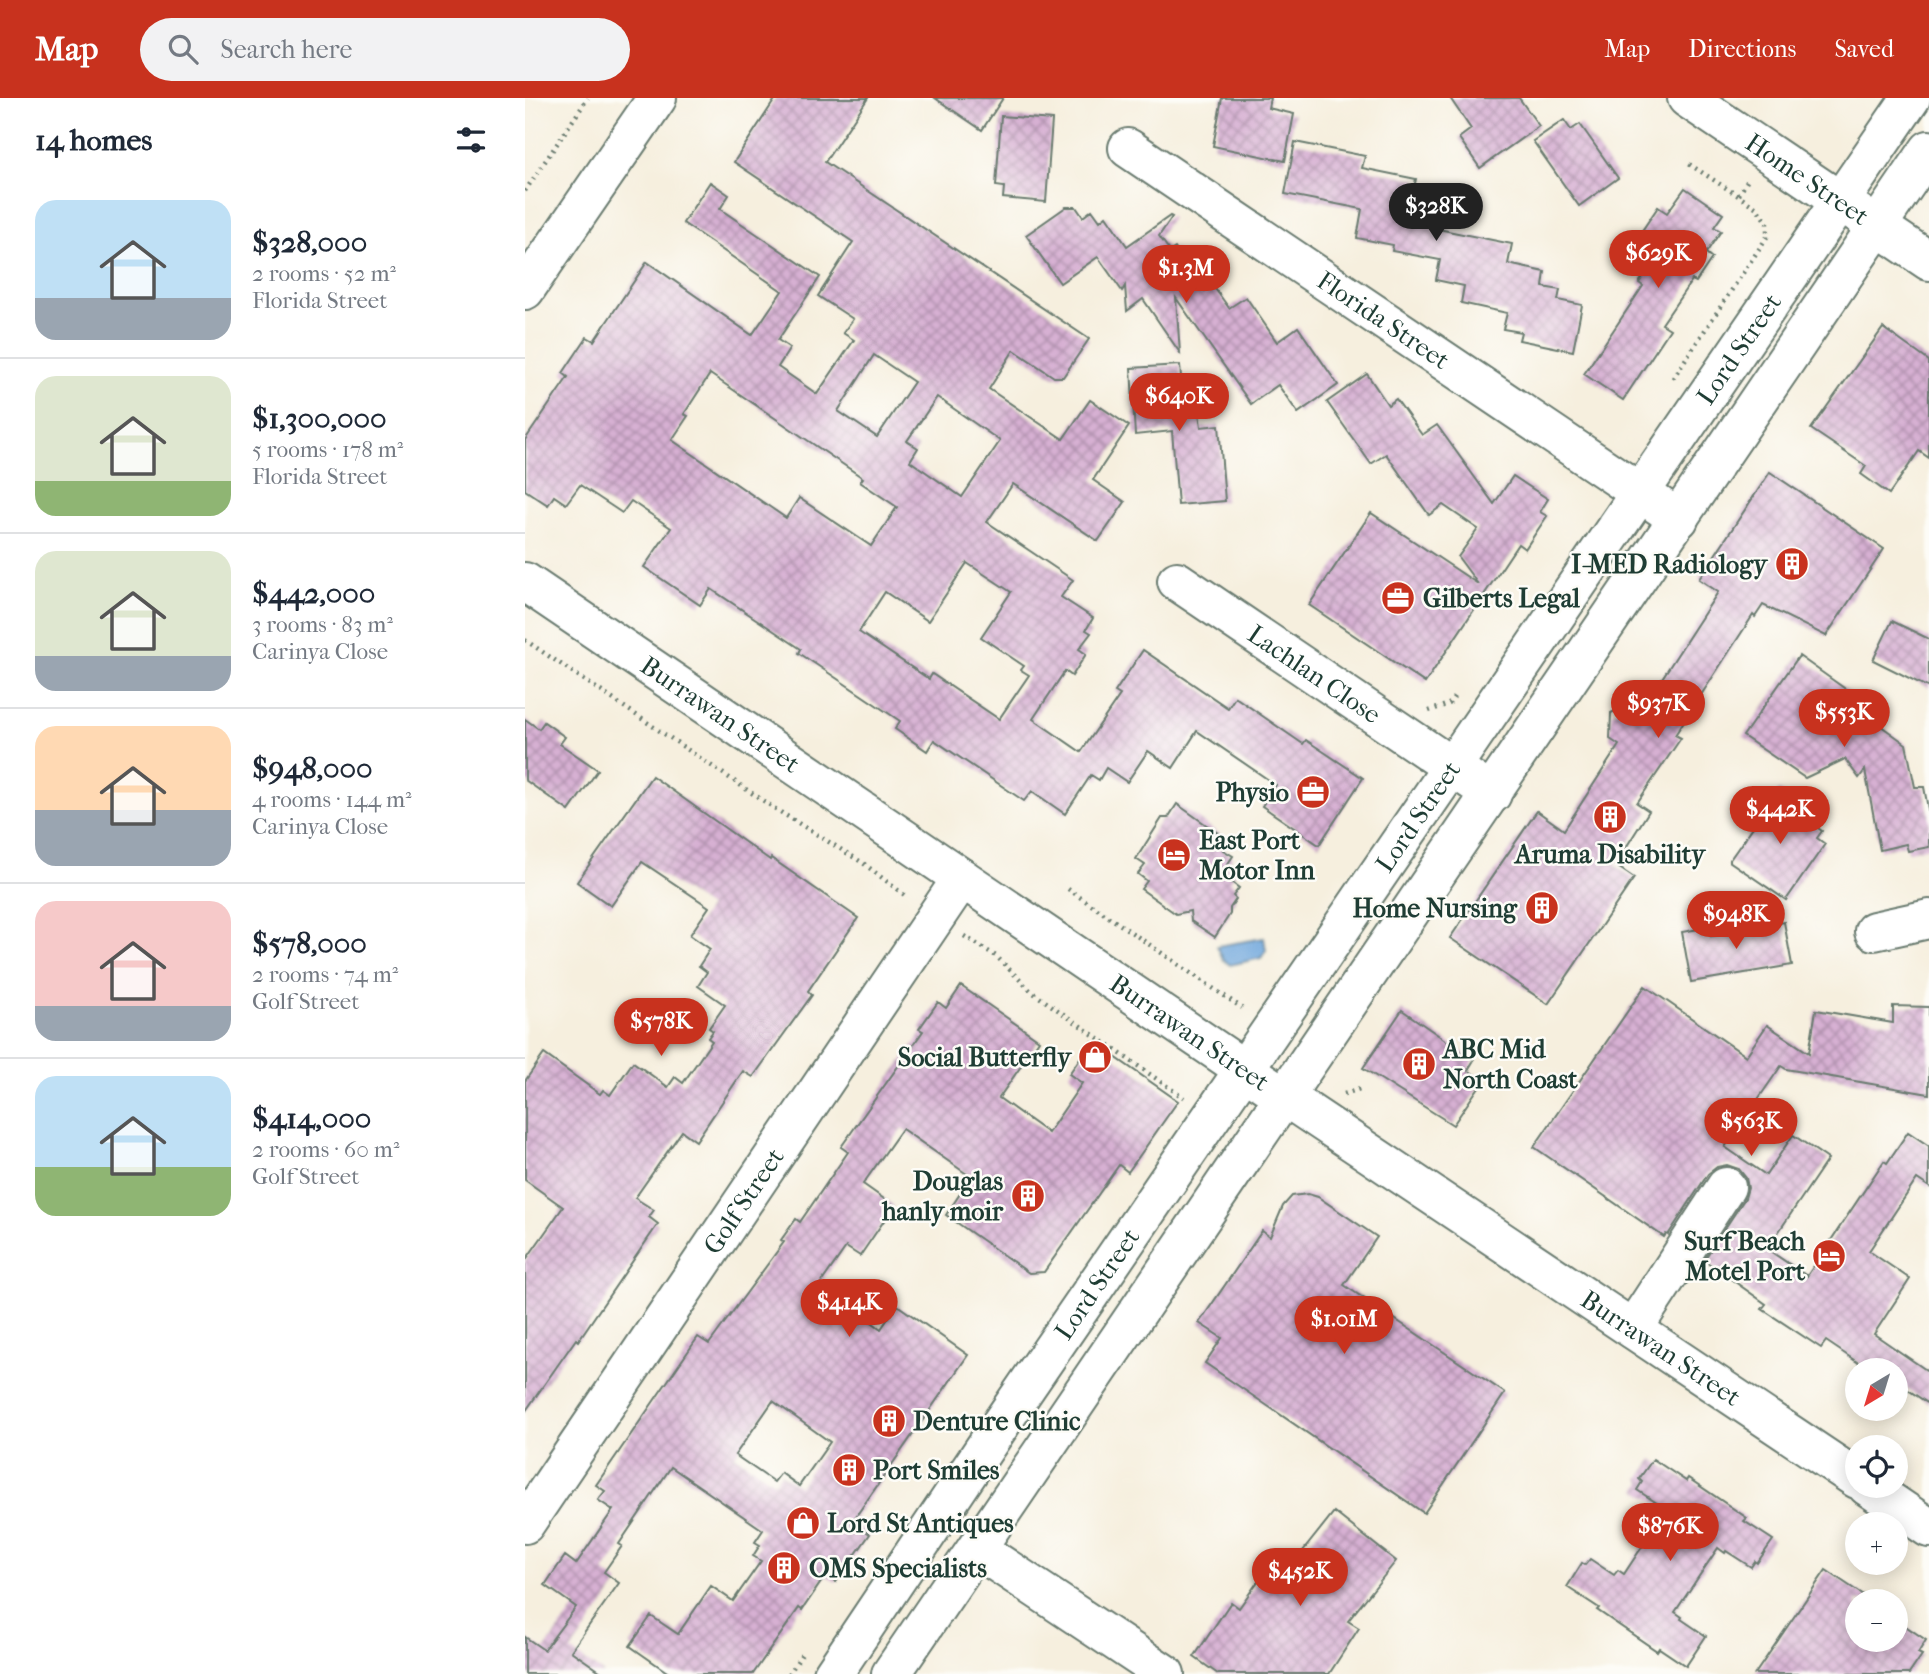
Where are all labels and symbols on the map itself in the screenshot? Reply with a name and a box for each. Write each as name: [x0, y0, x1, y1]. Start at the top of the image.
street label: Home Street: [1739, 127, 1875, 232]
pin: $328K: [1387, 184, 1485, 243]
pin: $629K: [1609, 230, 1707, 290]
pin: $1.3M: [1137, 246, 1235, 305]
street label: Florida Street: [1311, 265, 1456, 376]
street label: Lord Street: [1690, 287, 1789, 411]
pin: $640K: [1130, 374, 1228, 433]
building icon: I-MED Radiology: [1773, 545, 1811, 583]
place label: I-MED Radiology: [1571, 549, 1769, 580]
office icon: Gilberts Legal: [1379, 579, 1417, 617]
place label: Gilberts Legal: [1423, 583, 1581, 614]
street label: Lachlan Close: [1242, 618, 1387, 730]
street label: Burrawan Street: [635, 650, 806, 780]
pin: $937K: [1609, 680, 1707, 740]
pin: $553K: [1795, 690, 1893, 749]
street label: Lord Street: [1369, 755, 1468, 878]
office icon: Physio: [1294, 773, 1332, 811]
place label: Physio: [1216, 777, 1289, 808]
pin: $442K: [1731, 786, 1829, 846]
building icon: Aruma Disability: [1591, 798, 1629, 836]
place label: East Port Motor Inn: [1199, 825, 1316, 886]
hotel icon: East Port Motor Inn: [1155, 836, 1193, 874]
place label: Aruma Disability: [1513, 839, 1707, 870]
building icon: Home Nursing: [1523, 889, 1561, 927]
pin: $948K: [1687, 892, 1785, 951]
place label: Home Nursing: [1352, 893, 1518, 924]
street label: Burrawan Street: [1104, 968, 1276, 1098]
pin: $578K: [612, 998, 710, 1058]
place label: ABC Mid North Coast: [1441, 1034, 1578, 1095]
shop icon: Social Butterfly: [1076, 1038, 1114, 1076]
place label: Social Butterfly: [898, 1042, 1073, 1073]
building icon: ABC Mid North Coast: [1400, 1045, 1438, 1083]
pin: $563K: [1702, 1098, 1800, 1158]
street label: Golf Street: [697, 1142, 791, 1260]
place label: Douglas hanly moir: [881, 1166, 1004, 1227]
building icon: Douglas hanly moir: [1009, 1177, 1047, 1215]
street label: Lord Street: [1048, 1222, 1147, 1346]
place label: Surf Beach Motel Port: [1684, 1226, 1806, 1287]
hotel icon: Surf Beach Motel Port: [1810, 1237, 1848, 1275]
pin: $414K: [800, 1280, 898, 1339]
street label: Burrawan Street: [1575, 1284, 1747, 1413]
pin: $1.01M: [1287, 1296, 1401, 1356]
north arrow: [1845, 1358, 1907, 1421]
building icon: Denture Clinic: [870, 1402, 908, 1440]
place label: Denture Clinic: [913, 1406, 1081, 1437]
building icon: Port Smiles: [830, 1451, 868, 1489]
place label: Port Smiles: [873, 1455, 1000, 1486]
shop icon: Lord St Antiques: [784, 1504, 822, 1542]
pin: $876K: [1621, 1504, 1719, 1563]
place label: Lord St Antiques: [827, 1508, 1014, 1539]
pin: $452K: [1251, 1548, 1349, 1608]
building icon: OMS Specialists: [765, 1549, 803, 1587]
place label: OMS Specialists: [809, 1553, 987, 1584]

